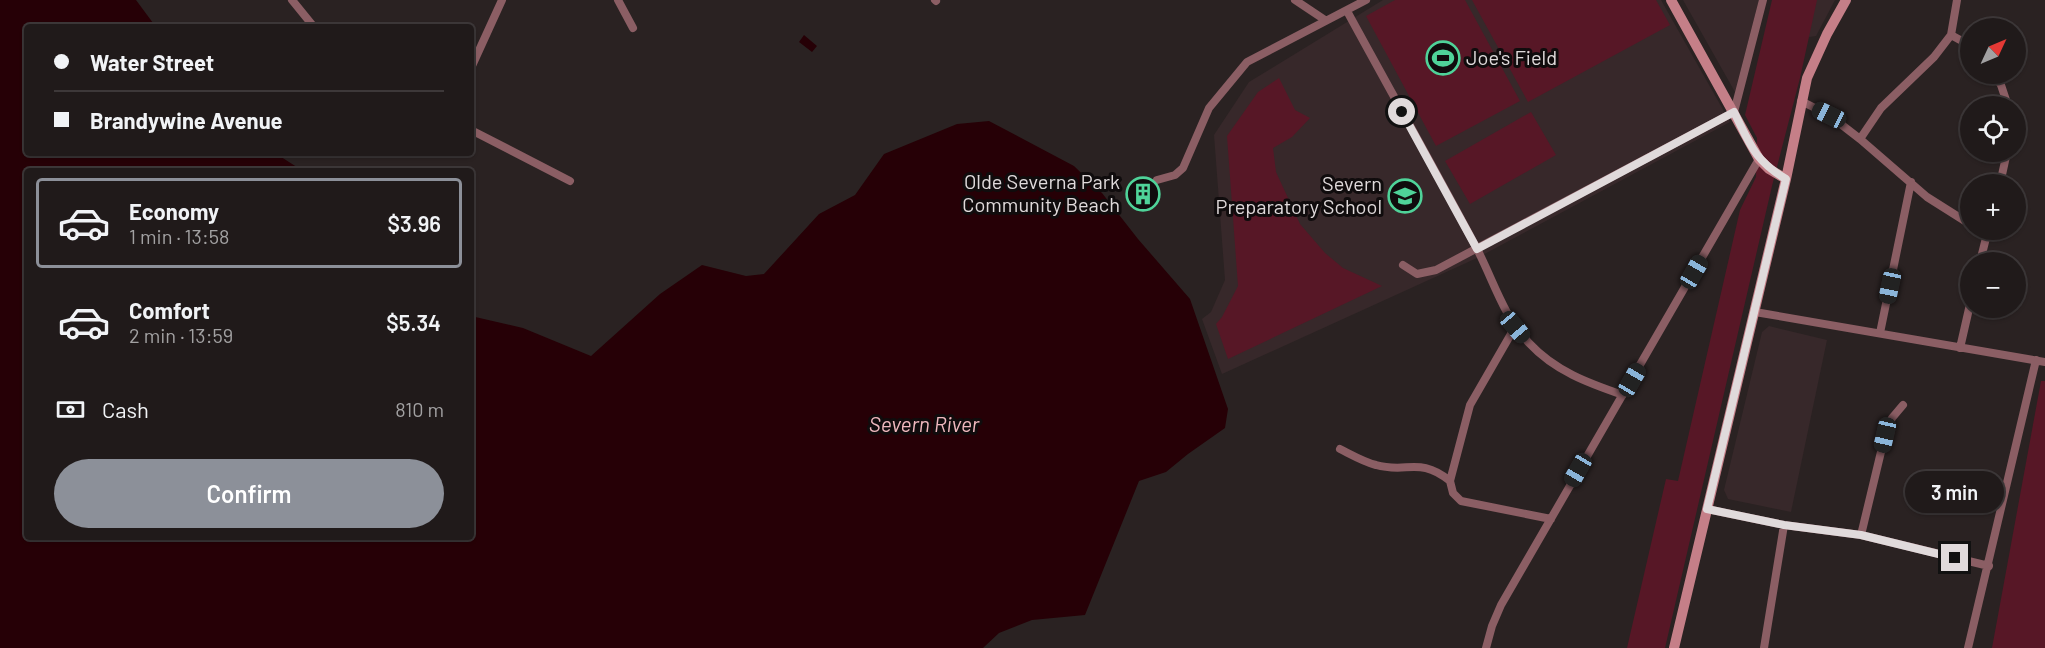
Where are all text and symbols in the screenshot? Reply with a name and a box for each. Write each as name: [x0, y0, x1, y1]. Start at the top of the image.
north arrow: [1960, 18, 2026, 84]
map controls: [1960, 18, 2026, 318]
sports icon: Joe's Field: [1425, 40, 1461, 76]
place label: Joe's Field: [1466, 45, 1557, 69]
text: Water Street: [90, 49, 214, 75]
button: locate: [1960, 96, 2026, 162]
route start: [1388, 98, 1415, 125]
car: [1809, 99, 1849, 131]
text: Brandywine Avenue: [90, 107, 283, 133]
place label: Olde Severna Park Community Beach: [962, 169, 1120, 216]
place label: Severn Preparatory School: [1216, 171, 1382, 218]
button: +: [1960, 174, 2026, 240]
building icon: Olde Severna Park Community Beach: [1125, 176, 1161, 212]
school or university icon: Severn Preparatory School: [1387, 178, 1423, 214]
icon: car: [57, 196, 111, 250]
text: Economy: [129, 198, 219, 224]
text: $3.96: [388, 210, 441, 236]
text: 1 min · 13:58: [129, 224, 229, 248]
car: [1677, 252, 1711, 292]
button: −: [1960, 252, 2026, 318]
car: [1877, 267, 1903, 305]
icon: car: [57, 295, 111, 349]
text: Comfort: [129, 297, 210, 323]
car: [1497, 307, 1533, 347]
text: $5.34: [386, 309, 441, 335]
text: 2 min · 13:59: [129, 323, 233, 347]
car: [1615, 360, 1649, 400]
icon: cash: [54, 393, 87, 426]
text: Cash: [102, 396, 149, 422]
text: 810 m: [395, 397, 444, 421]
water label: Severn River: [869, 411, 980, 436]
car: [1872, 415, 1898, 455]
car: [1561, 450, 1595, 490]
button: Confirm: [54, 459, 444, 528]
callout: 3 min: [1906, 471, 2004, 513]
text: 3 min: [1931, 480, 1978, 504]
route end: [1941, 544, 1968, 571]

